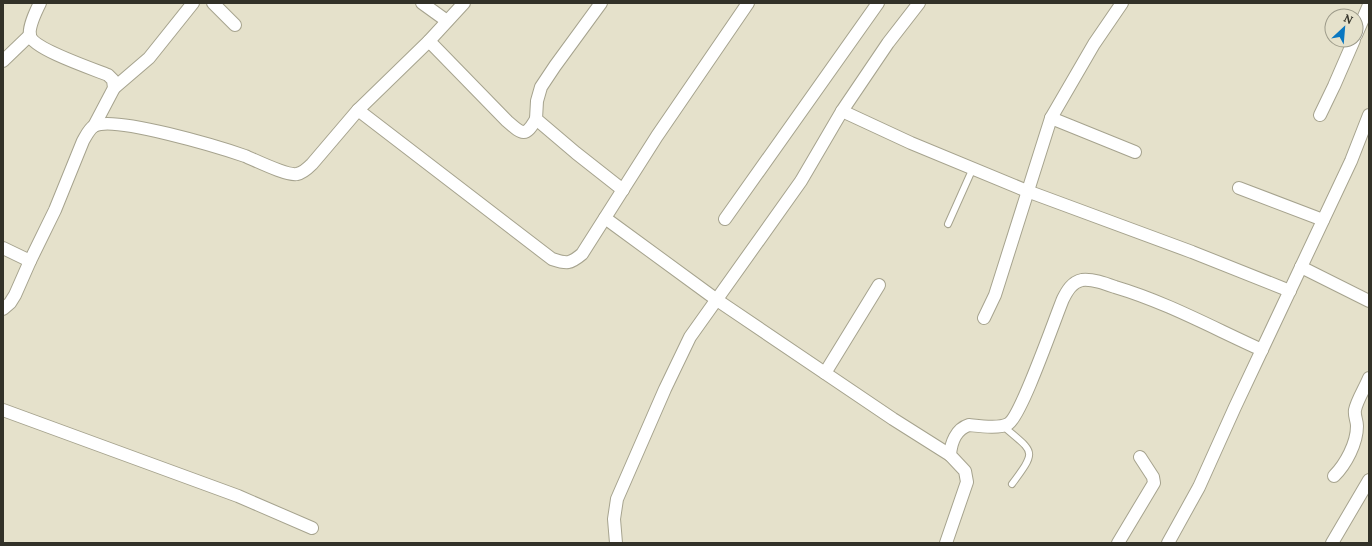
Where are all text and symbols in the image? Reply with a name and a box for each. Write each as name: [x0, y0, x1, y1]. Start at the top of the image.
north arrow: [1324, 8, 1364, 48]
text: N: [1341, 11, 1356, 27]

